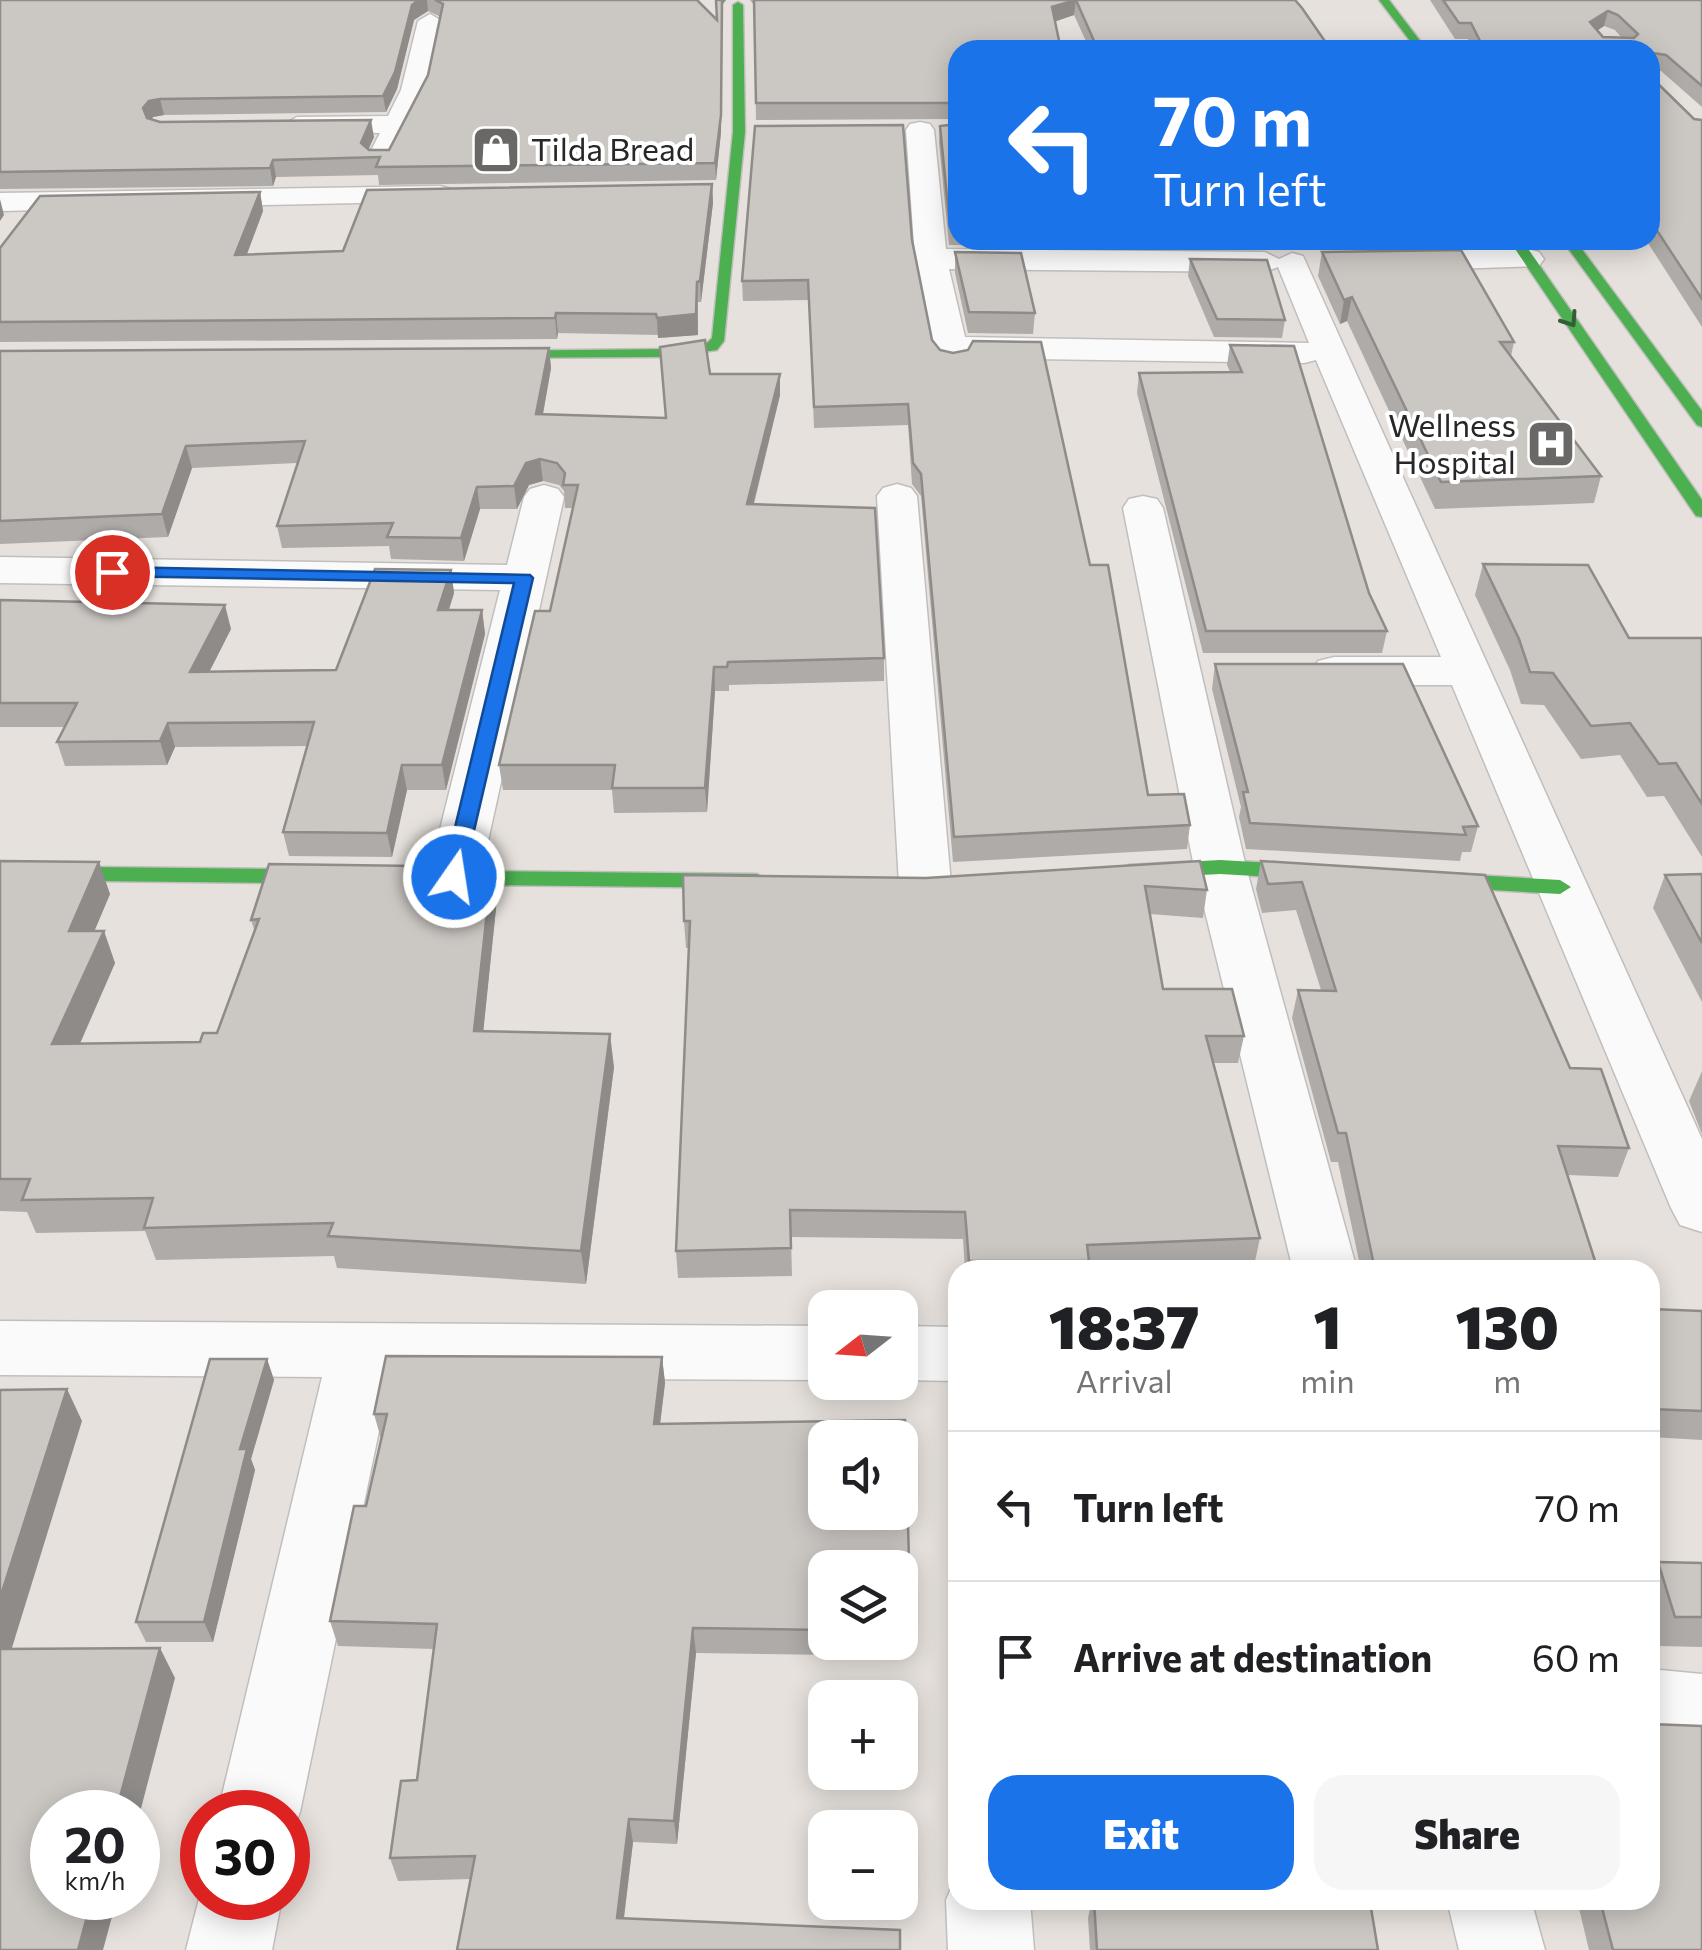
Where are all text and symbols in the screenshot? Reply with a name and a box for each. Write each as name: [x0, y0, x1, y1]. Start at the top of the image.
text: 70 m: [1153, 75, 1312, 160]
icon: left: [988, 80, 1118, 210]
shop icon: Tilda Bread: [470, 124, 522, 176]
place label: Tilda Bread: [531, 128, 694, 168]
text: Turn left: [1153, 160, 1327, 215]
one-way arrow: [1558, 309, 1576, 328]
place label: Wellness Hospital: [1388, 404, 1516, 481]
hospital icon: Wellness Hospital: [1525, 418, 1577, 470]
pin: [70, 530, 155, 615]
icon: arrive: [85, 545, 140, 600]
position arrow: [402, 825, 506, 929]
text: 18:37: [1049, 1288, 1199, 1361]
text: 1: [1313, 1288, 1341, 1361]
text: 130: [1456, 1288, 1559, 1361]
north arrow: [808, 1290, 918, 1400]
map controls: [808, 1290, 918, 1920]
text: Arrival: [1076, 1360, 1173, 1400]
text: min: [1300, 1360, 1355, 1400]
text: m: [1493, 1360, 1521, 1400]
button: sound: [808, 1420, 918, 1530]
icon: left: [988, 1479, 1043, 1534]
text: Turn left: [1073, 1483, 1224, 1530]
text: 70 m: [1535, 1483, 1620, 1530]
button: layers: [808, 1550, 918, 1660]
icon: arrive: [988, 1629, 1043, 1684]
text: Arrive at destination: [1073, 1633, 1432, 1680]
text: 60 m: [1532, 1633, 1620, 1680]
button: +: [808, 1680, 918, 1790]
button: Exit: [988, 1775, 1294, 1890]
button: Share: [1314, 1775, 1620, 1890]
speed limit sign: 30: [180, 1790, 310, 1920]
button: −: [808, 1810, 918, 1920]
text: 20: [64, 1812, 126, 1873]
text: km/h: [65, 1865, 125, 1895]

